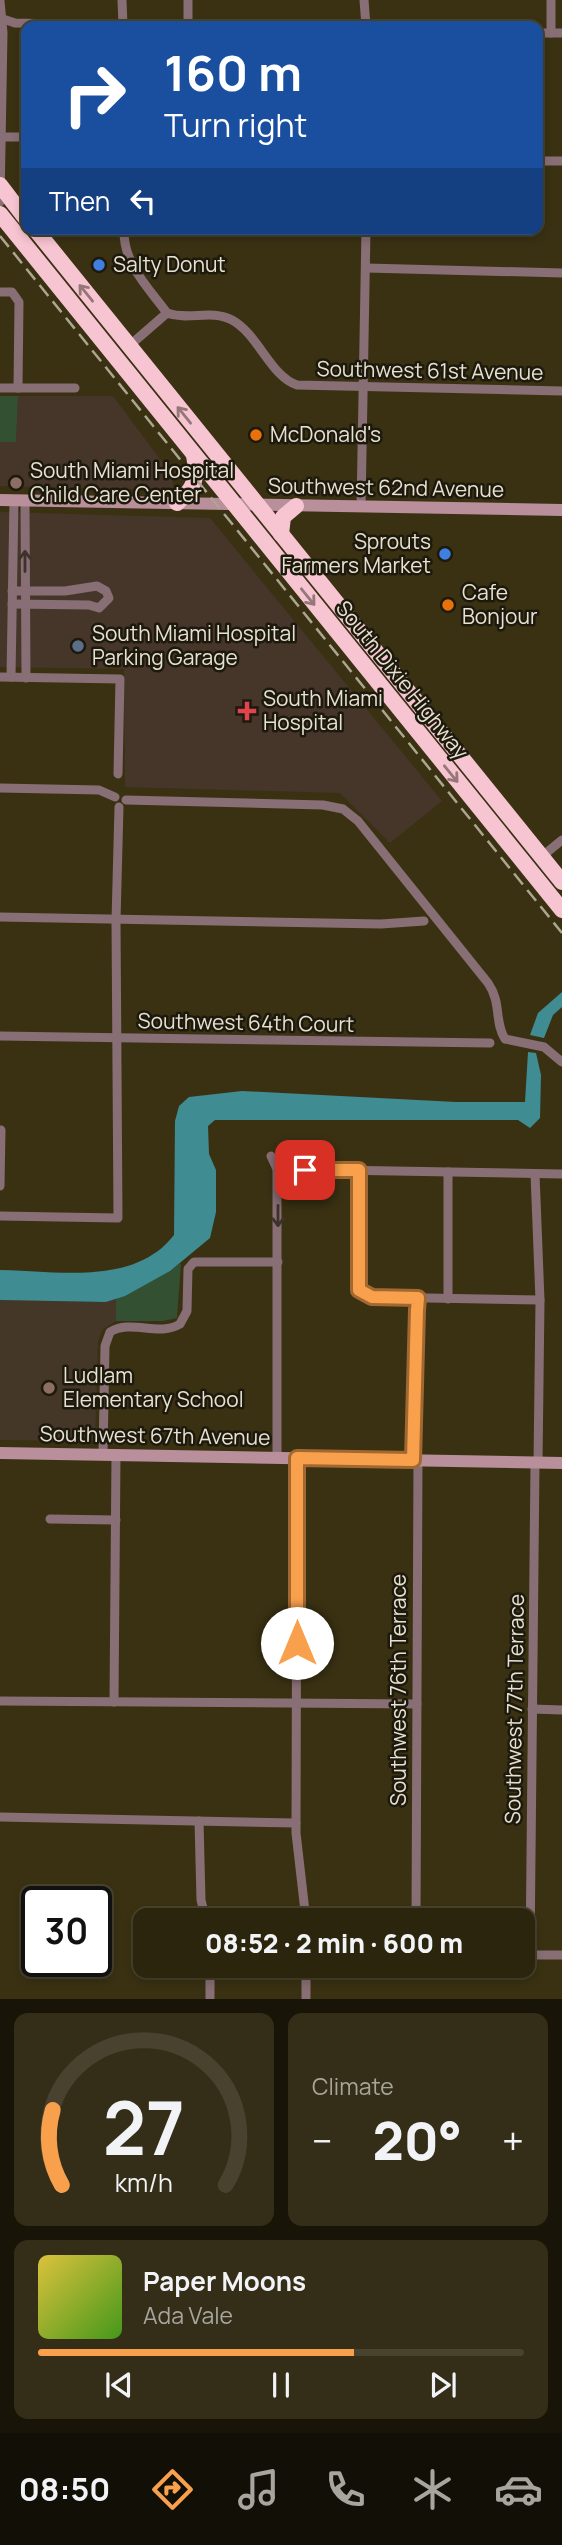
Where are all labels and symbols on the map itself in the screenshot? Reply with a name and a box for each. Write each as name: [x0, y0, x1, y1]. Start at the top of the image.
place label: Salty Donut: [113, 250, 226, 278]
marker: Salty Donut: [91, 257, 107, 273]
one-way arrow: [78, 284, 94, 302]
street label: Southwest 61st Avenue: [316, 354, 544, 386]
one-way arrow: [177, 406, 192, 424]
place label: McDonald's: [270, 420, 381, 448]
marker: McDonald's: [248, 427, 264, 443]
place label: South Miami Hospital Child Care Center: [30, 456, 234, 508]
street label: Southwest 62nd Avenue: [268, 471, 504, 503]
marker: South Miami Hospital Child Care Center: [8, 475, 24, 491]
place label: Sprouts Farmers Market: [281, 527, 431, 579]
marker: Sprouts Farmers Market: [437, 546, 453, 562]
one-way arrow: [18, 549, 32, 572]
place label: Cafe Bonjour: [462, 578, 538, 630]
one-way arrow: [300, 587, 316, 605]
street label: South Dixie Highway: [330, 594, 475, 764]
marker: Cafe Bonjour: [440, 597, 456, 613]
place label: South Miami Hospital Parking Garage: [92, 619, 296, 671]
marker: South Miami Hospital Parking Garage: [70, 638, 86, 654]
place label: South Miami Hospital: [263, 684, 383, 736]
marker: South Miami Hospital: [237, 701, 257, 721]
one-way arrow: [443, 764, 459, 782]
street label: Southwest 64th Court: [137, 1006, 355, 1038]
pin: [275, 1140, 335, 1200]
one-way arrow: [271, 1204, 285, 1227]
place label: Ludlam Elementary School: [63, 1361, 244, 1413]
marker: Ludlam Elementary School: [41, 1380, 57, 1396]
street label: Southwest 67th Avenue: [39, 1419, 271, 1451]
street label: Southwest 76th Terrace: [384, 1574, 412, 1806]
street label: Southwest 77th Terrace: [498, 1594, 530, 1824]
position arrow: [260, 1606, 334, 1680]
speed limit sign: 30: [21, 1886, 112, 1977]

